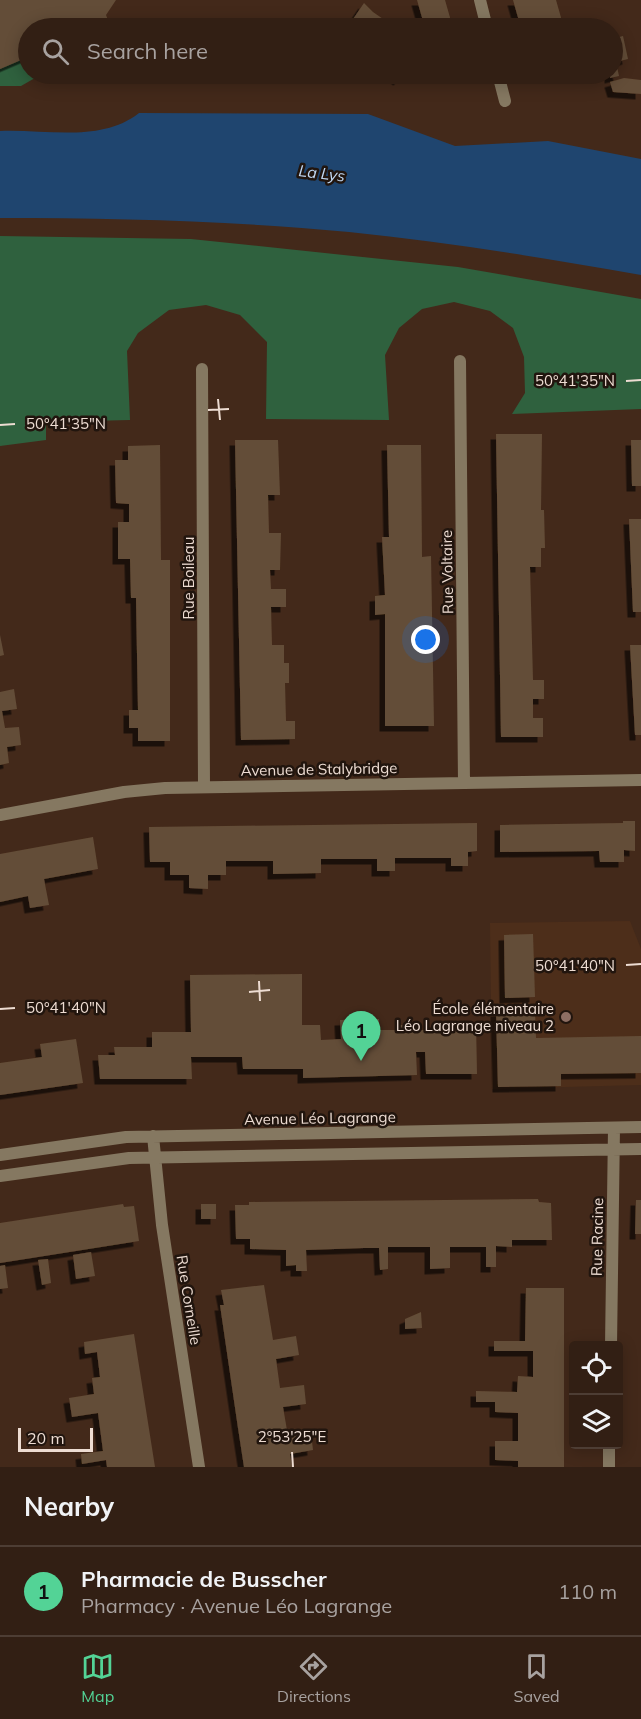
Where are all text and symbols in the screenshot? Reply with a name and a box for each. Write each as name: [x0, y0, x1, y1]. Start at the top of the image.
search box: [18, 18, 623, 84]
icon: search: [39, 35, 72, 68]
text: Search here: [87, 37, 208, 65]
water label: La Lys: [298, 160, 347, 186]
text: 50°41'35"N: [535, 371, 615, 390]
text: 50°41'35"N: [26, 414, 106, 433]
street label: Rue Voltaire: [437, 530, 457, 614]
street label: Rue Boileau: [179, 537, 198, 619]
your location: [411, 625, 440, 654]
street label: Avenue de Stalybridge: [241, 758, 397, 780]
text: 50°41'40"N: [535, 956, 615, 975]
text: 50°41'40"N: [26, 998, 106, 1017]
place label: École élémentaire Léo Lagrange niveau 2: [396, 999, 554, 1035]
marker: École élémentaire Léo Lagrange niveau 2: [559, 1010, 573, 1024]
pin: 1: [342, 1012, 380, 1061]
street label: Avenue Léo Lagrange: [244, 1107, 396, 1129]
street label: Rue Racine: [587, 1198, 607, 1276]
street label: Rue Corneille: [173, 1254, 205, 1346]
map controls: [569, 1341, 623, 1449]
button: locate: [569, 1341, 623, 1395]
button: layers: [569, 1395, 623, 1449]
scale bar: [18, 1425, 93, 1452]
text: 2°53'25"E: [258, 1427, 326, 1446]
text: 20 m: [27, 1428, 64, 1448]
text: Nearby: [24, 1490, 114, 1523]
text: Pharmacie de Busscher: [81, 1565, 327, 1593]
text: 1: [38, 1579, 50, 1604]
text: 110 m: [558, 1579, 617, 1604]
text: Pharmacy · Avenue Léo Lagrange: [81, 1593, 392, 1618]
tab: Map: [81, 1650, 114, 1706]
tab: Directions: [277, 1650, 351, 1706]
tab: Saved: [514, 1650, 560, 1706]

